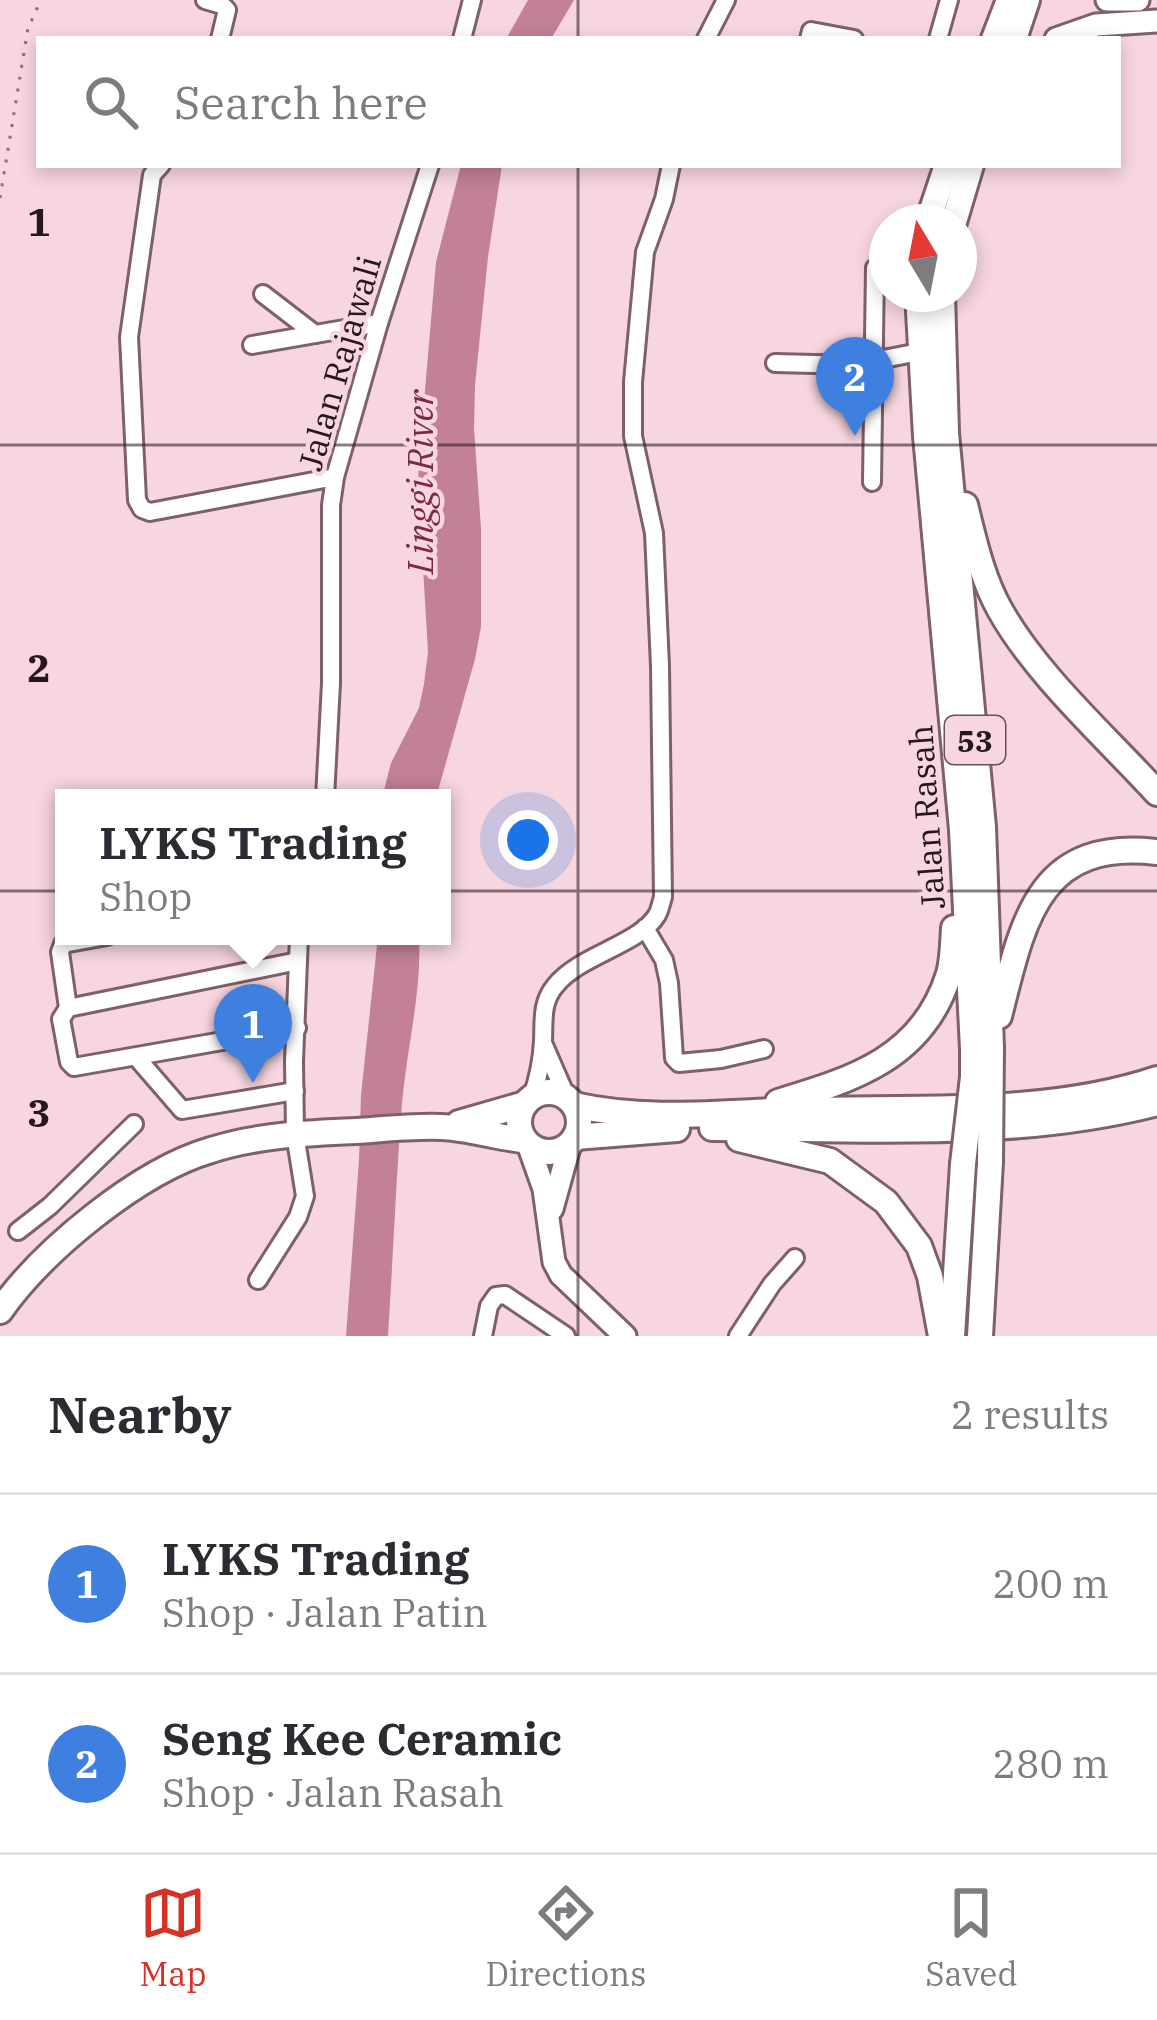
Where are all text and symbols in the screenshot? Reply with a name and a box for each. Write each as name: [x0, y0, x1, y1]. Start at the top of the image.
search box: [36, 36, 1121, 168]
icon: search: [78, 69, 144, 135]
text: Search here: [174, 73, 428, 131]
text: 1: [27, 196, 51, 247]
north arrow: [869, 204, 977, 312]
street label: Jalan Rajawali: [288, 251, 390, 475]
pin: 2: [816, 337, 894, 436]
water label: Linggi River: [396, 388, 443, 575]
text: 2: [27, 642, 51, 693]
road number: 53: [945, 716, 1005, 764]
street label: Jalan Rasah: [898, 723, 954, 911]
popup: [55, 789, 451, 945]
your location: [498, 810, 558, 870]
text: LYKS Trading: [99, 813, 407, 871]
text: Shop: [99, 871, 192, 922]
pin: 1: [214, 984, 292, 1083]
text: 3: [27, 1087, 51, 1138]
text: Nearby: [48, 1381, 232, 1447]
text: 2 results: [951, 1389, 1109, 1440]
text: LYKS Trading: [162, 1529, 470, 1587]
text: 1: [75, 1558, 99, 1609]
text: 200 m: [993, 1558, 1109, 1609]
text: Shop · Jalan Patin: [162, 1587, 487, 1638]
text: Seng Kee Ceramic: [162, 1709, 562, 1767]
text: 2: [75, 1738, 99, 1789]
text: 280 m: [993, 1738, 1109, 1789]
text: Shop · Jalan Rasah: [162, 1767, 504, 1818]
tab: Map: [139, 1880, 206, 1995]
tab: Directions: [485, 1880, 646, 1995]
tab: Saved: [925, 1880, 1018, 1995]

